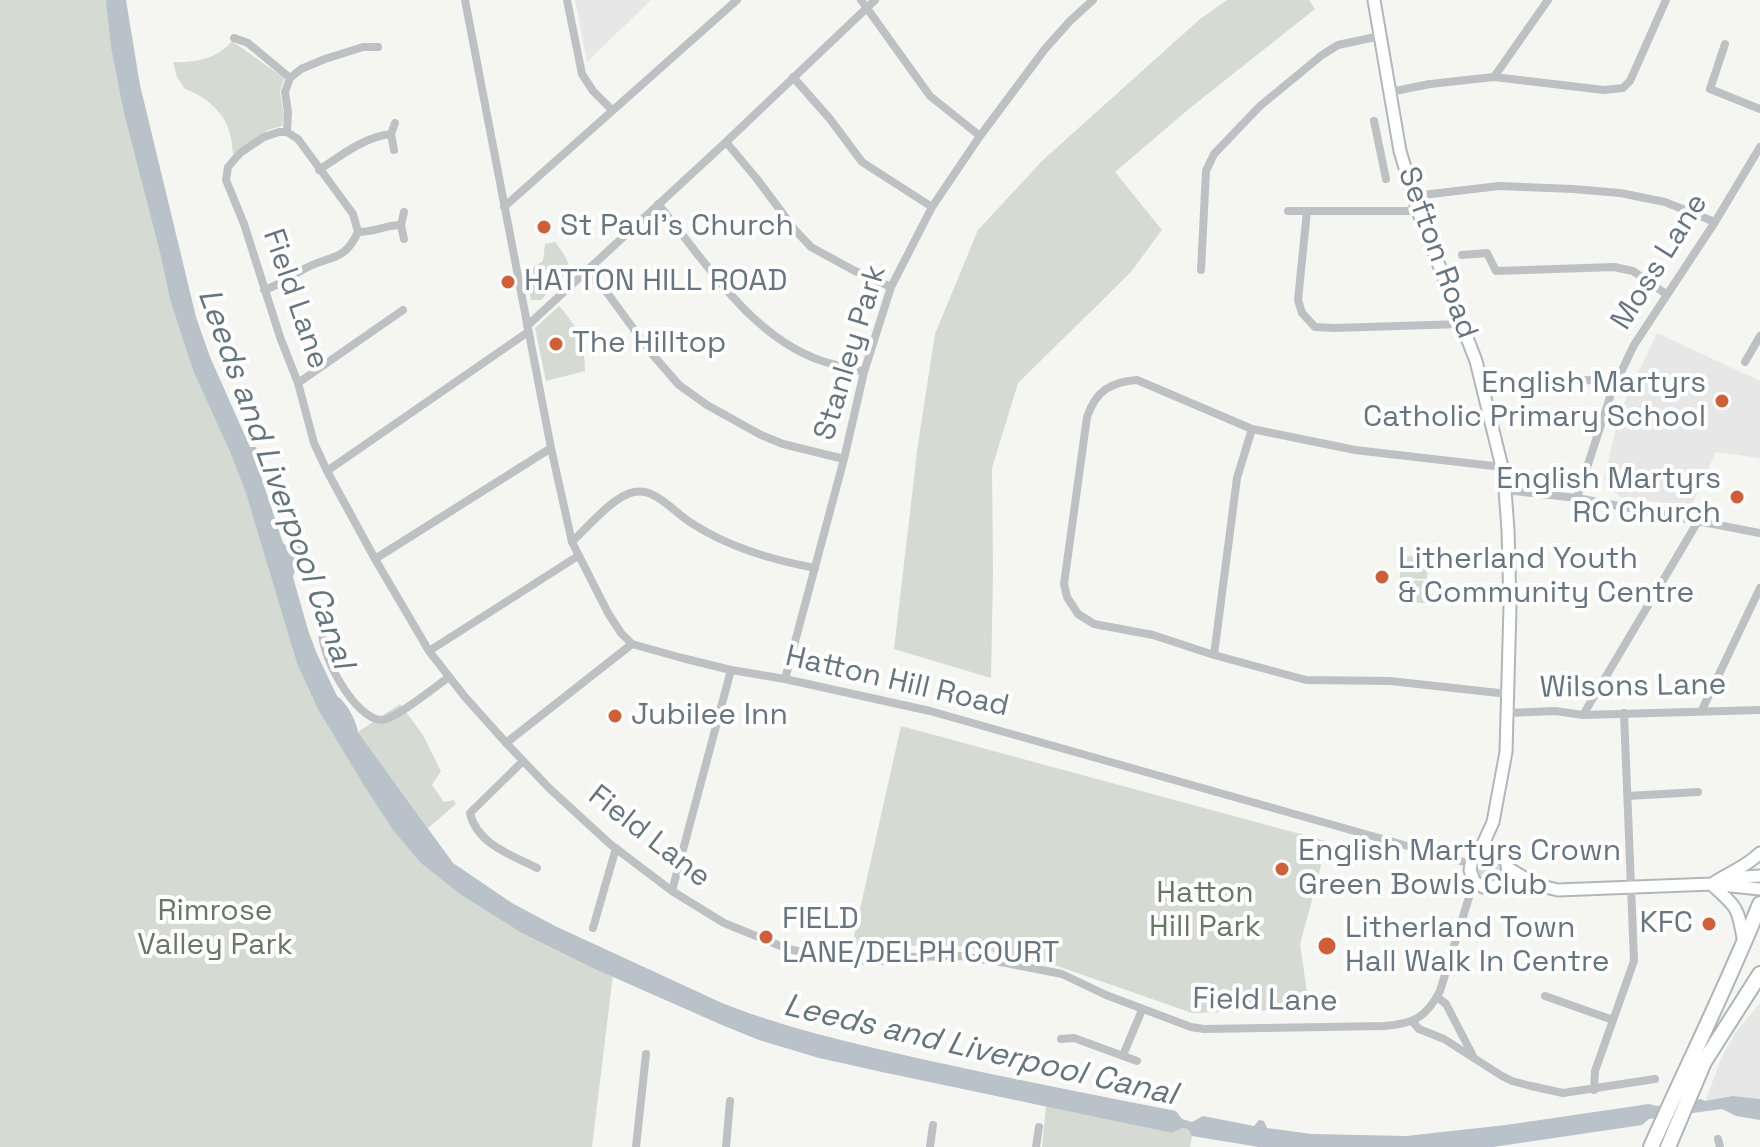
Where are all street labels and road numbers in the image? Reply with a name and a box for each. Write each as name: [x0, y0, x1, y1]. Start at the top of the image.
street label: Sefton Road: [1389, 162, 1485, 344]
street label: Moss Lane: [1604, 187, 1716, 337]
street label: Field Lane: [254, 224, 336, 374]
street label: Stanley Park: [807, 261, 895, 445]
street label: Hatton Hill Road: [782, 639, 1012, 725]
street label: Wilsons Lane: [1539, 667, 1727, 707]
street label: Field Lane: [581, 778, 717, 896]
street label: Field Lane: [1192, 982, 1338, 1020]

